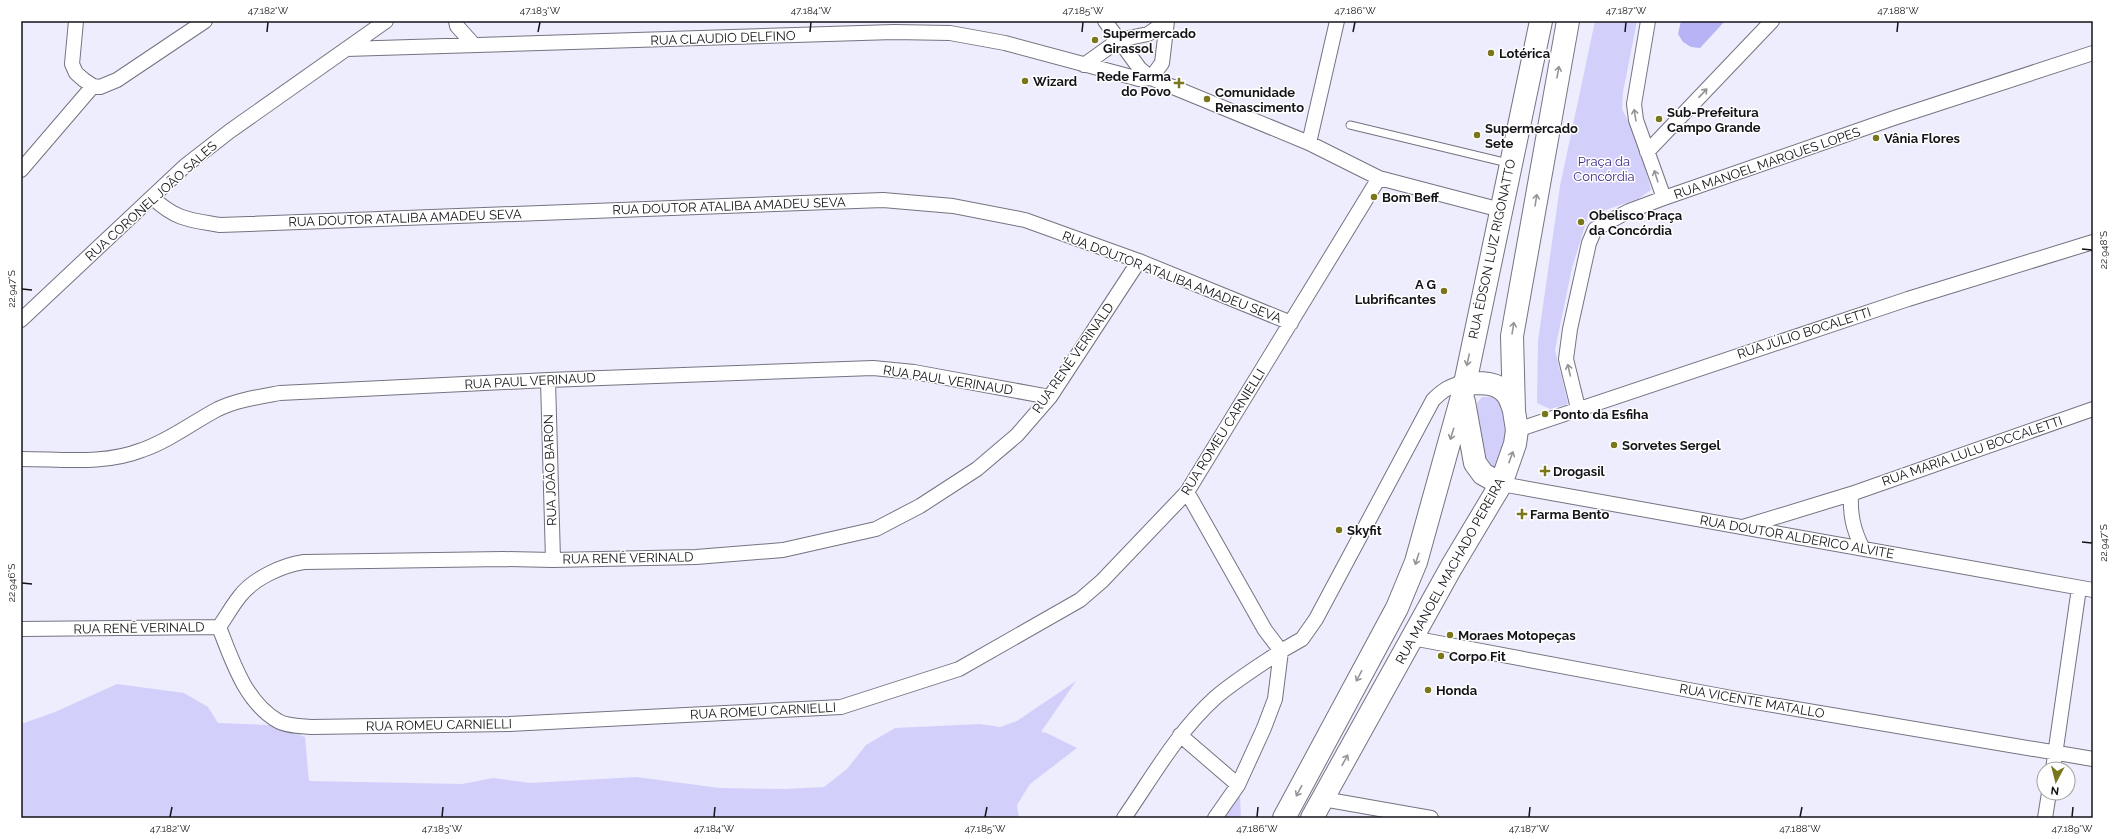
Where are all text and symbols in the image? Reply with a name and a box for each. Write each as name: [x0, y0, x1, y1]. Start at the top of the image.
text: 47.182°W: [248, 5, 289, 16]
text: 47.183°W: [520, 5, 561, 16]
text: 47.184°W: [791, 5, 832, 16]
text: 47.185°W: [1063, 5, 1104, 16]
text: 47.186°W: [1334, 5, 1376, 16]
text: 47.187°W: [1606, 5, 1647, 16]
text: 47.188°W: [1877, 5, 1919, 16]
place label: Supermercado Girassol: [1103, 26, 1196, 56]
street label: RUA CLAUDIO DELFINO: [650, 28, 796, 48]
marker: Supermercado Girassol: [1090, 35, 1100, 45]
place label: Lotérica: [1499, 46, 1551, 61]
marker: Lotérica: [1486, 48, 1496, 58]
one-way arrow: [1555, 66, 1563, 79]
place label: Rede Farma do Povo: [1097, 69, 1172, 99]
place label: Wizard: [1033, 74, 1077, 89]
marker: Wizard: [1020, 76, 1030, 86]
marker: Rede Farma do Povo: [1174, 78, 1184, 88]
place label: Comunidade Renascimento: [1215, 85, 1304, 115]
one-way arrow: [1698, 89, 1707, 99]
marker: Comunidade Renascimento: [1202, 94, 1212, 104]
place label: Sub-Prefeitura Campo Grande: [1667, 105, 1761, 135]
one-way arrow: [1631, 109, 1639, 122]
marker: Sub-Prefeitura Campo Grande: [1654, 114, 1664, 124]
place label: Supermercado Sete: [1485, 121, 1578, 151]
street label: RUA MANOEL MARQUES LOPES: [1672, 124, 1862, 202]
marker: Supermercado Sete: [1472, 130, 1482, 140]
place label: Vânia Flores: [1884, 131, 1960, 146]
marker: Vânia Flores: [1871, 133, 1881, 143]
street label: RUA CORONEL JOÃO SALES: [82, 138, 220, 264]
park label: Praça da Concórdia: [1573, 154, 1635, 184]
street label: RUA ÉDSON LUIZ RIGONATTO: [1466, 157, 1518, 340]
one-way arrow: [1652, 169, 1659, 182]
place label: Bom Beff: [1382, 190, 1440, 205]
marker: Bom Beff: [1369, 192, 1379, 202]
street label: RUA DOUTOR ATALIBA AMADEU SEVA: [612, 194, 846, 218]
one-way arrow: [1532, 194, 1540, 207]
street label: RUA DOUTOR ATALIBA AMADEU SEVA: [288, 206, 522, 230]
place label: Obelisco Praça da Concórdia: [1589, 208, 1683, 238]
marker: Obelisco Praça da Concórdia: [1576, 217, 1586, 227]
street label: RUA DOUTOR ATALIBA AMADEU SEVA: [1060, 228, 1284, 326]
text: 22.948°S: [2098, 231, 2109, 269]
text: 22.947°S: [6, 270, 17, 308]
place label: A G Lubrificantes: [1355, 277, 1437, 307]
marker: A G Lubrificantes: [1439, 286, 1449, 296]
street label: RUA RENÊ VERINALD: [1029, 300, 1117, 416]
street label: RUA JÚLIO BOCALETTI: [1735, 304, 1873, 362]
one-way arrow: [1509, 322, 1517, 335]
one-way arrow: [1464, 353, 1472, 366]
street label: RUA PAUL VERINAUD: [882, 362, 1014, 398]
one-way arrow: [1565, 364, 1573, 377]
street label: RUA ROMEU CARNIELLI: [1178, 366, 1268, 498]
street label: RUA PAUL VERINAUD: [464, 370, 596, 392]
place label: Ponto da Esfiha: [1553, 407, 1649, 422]
marker: Ponto da Esfiha: [1540, 409, 1550, 419]
street label: RUA MARIA LULU BOCCALETTI: [1880, 413, 2064, 489]
street label: RUA JOÃO BARON: [541, 414, 559, 526]
one-way arrow: [1448, 427, 1455, 440]
place label: Sorvetes Sergel: [1622, 438, 1721, 453]
marker: Sorvetes Sergel: [1609, 440, 1619, 450]
one-way arrow: [1508, 450, 1515, 463]
place label: Drogasil: [1553, 464, 1606, 479]
marker: Drogasil: [1540, 466, 1550, 476]
street label: RUA MANOEL MACHADO PEREIRA: [1392, 475, 1508, 667]
place label: Farma Bento: [1530, 507, 1609, 522]
marker: Farma Bento: [1517, 509, 1527, 519]
street label: RUA DOUTOR ALDERICO ALVITE: [1699, 513, 1895, 562]
place label: Skyfit: [1347, 523, 1382, 538]
text: 22.947°S: [2098, 524, 2109, 562]
marker: Skyfit: [1334, 525, 1344, 535]
street label: RUA RENÊ VERINALD: [562, 549, 694, 567]
one-way arrow: [1413, 553, 1420, 566]
text: 22.946°S: [6, 564, 17, 602]
street label: RUA RENÊ VERINALD: [73, 619, 205, 637]
place label: Moraes Motopeças: [1458, 628, 1576, 643]
marker: Moraes Motopeças: [1445, 630, 1455, 640]
place label: Corpo Fit: [1449, 649, 1506, 664]
marker: Corpo Fit: [1436, 651, 1446, 661]
one-way arrow: [1355, 669, 1363, 681]
street label: RUA VICENTE MATALLO: [1678, 681, 1826, 721]
place label: Honda: [1436, 683, 1478, 698]
marker: Honda: [1423, 685, 1433, 695]
street label: RUA ROMEU CARNIELLI: [690, 700, 836, 722]
street label: RUA ROMEU CARNIELLI: [366, 716, 512, 734]
one-way arrow: [1341, 754, 1349, 766]
north arrow: [2036, 761, 2076, 801]
text: N: [2050, 783, 2060, 797]
one-way arrow: [1295, 785, 1302, 797]
text: 47.182°W: [150, 823, 191, 834]
text: 47.183°W: [422, 823, 463, 834]
text: 47.184°W: [694, 823, 735, 834]
text: 47.185°W: [965, 823, 1006, 834]
text: 47.186°W: [1236, 823, 1278, 834]
text: 47.187°W: [1509, 823, 1550, 834]
text: 47.188°W: [1779, 823, 1821, 834]
text: 47.189°W: [2052, 823, 2093, 834]

